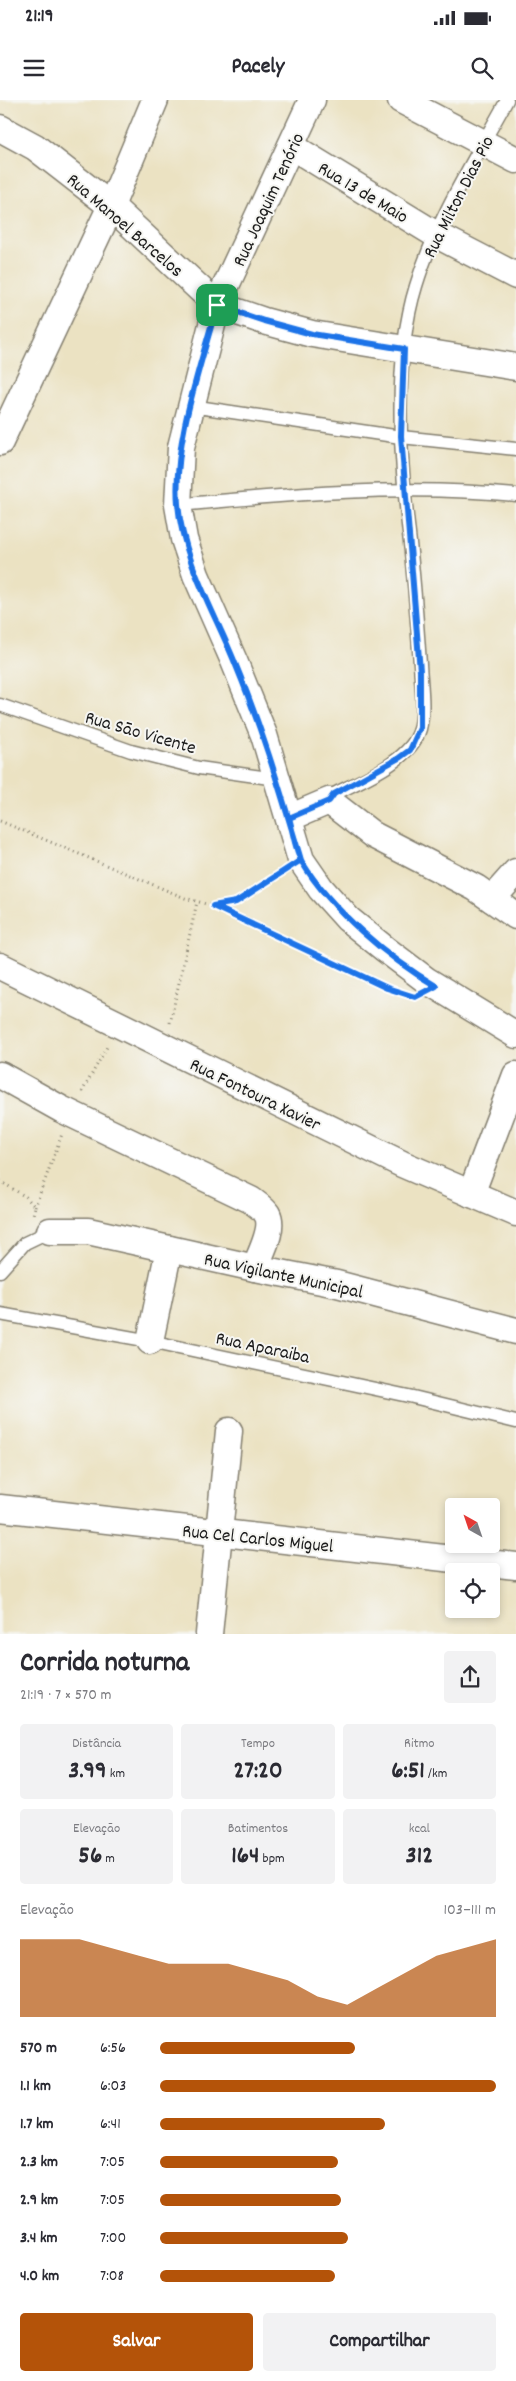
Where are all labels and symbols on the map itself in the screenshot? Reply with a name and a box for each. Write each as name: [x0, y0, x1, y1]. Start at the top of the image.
street label: Rua Joaquim Tenório: [227, 129, 313, 272]
street label: Rua Milton Dias Pio: [418, 132, 502, 263]
street label: Rua 13 de Maio: [312, 156, 413, 232]
street label: Rua Manoel Barcelos: [59, 168, 188, 285]
pin: [196, 284, 238, 326]
street label: Rua Sāo Vicente: [81, 706, 199, 763]
street label: Rua Fontoura Xavier: [184, 1053, 325, 1140]
street label: Rua Vigilante Municipal: [201, 1247, 366, 1308]
street label: Rua Aparaiba: [213, 1326, 313, 1373]
north arrow: [445, 1498, 500, 1552]
street label: Rua Cel Carlos Miguel: [181, 1519, 335, 1562]

